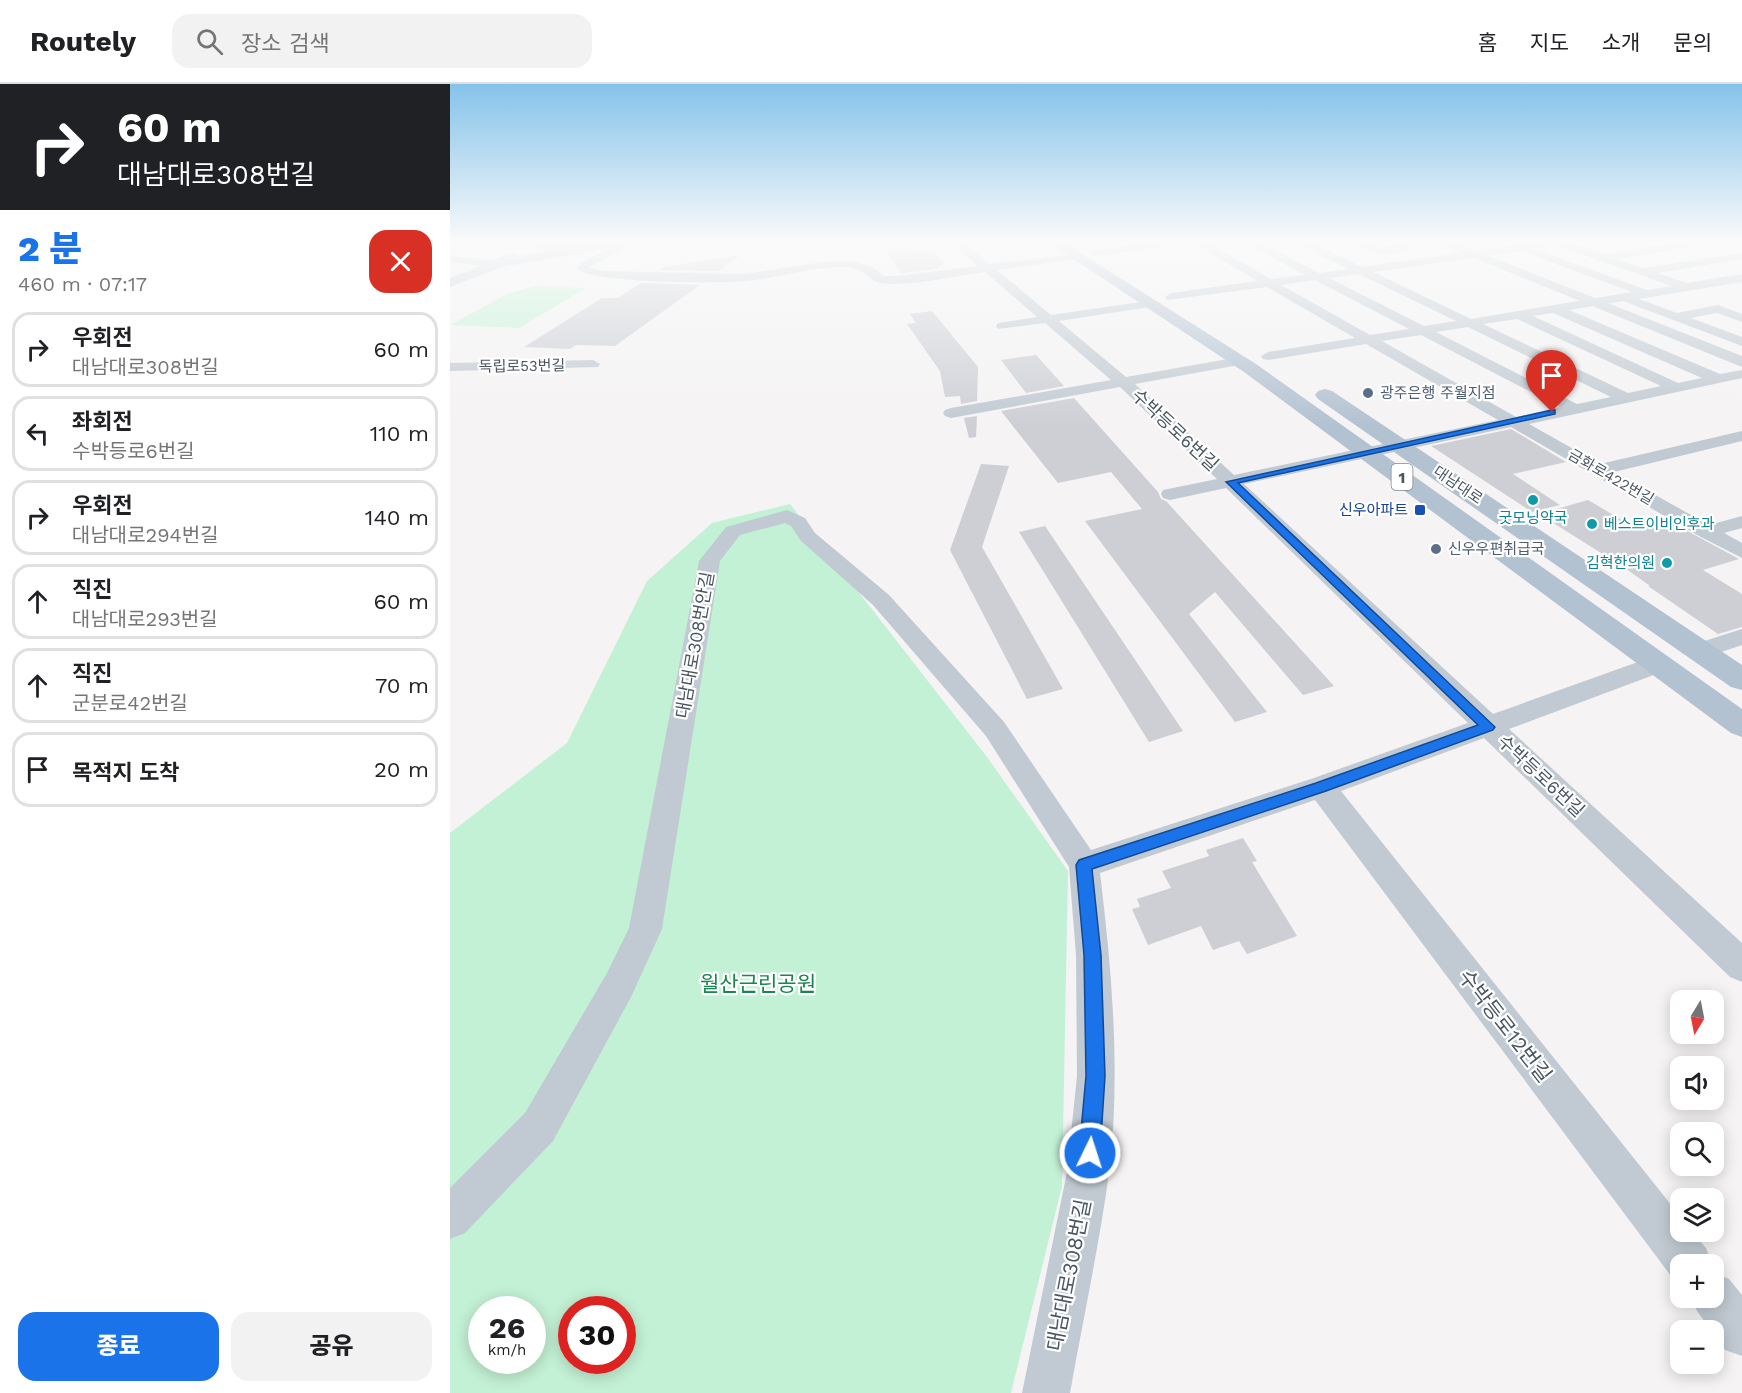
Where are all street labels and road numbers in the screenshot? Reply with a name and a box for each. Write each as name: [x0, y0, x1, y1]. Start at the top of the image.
street label: 독립로53번길: [479, 356, 565, 376]
street label: 수박등로6번길: [1128, 384, 1223, 475]
street label: 금화로422번길: [1565, 445, 1657, 509]
street label: 대남대로: [1430, 462, 1486, 508]
road number: 1: [1392, 464, 1412, 490]
street label: 대남대로308번안길: [671, 570, 718, 720]
street label: 수박등로6번길: [1494, 730, 1589, 821]
street label: 수박등로12번길: [1454, 964, 1557, 1087]
street label: 대남대로308번길: [1042, 1197, 1095, 1353]

